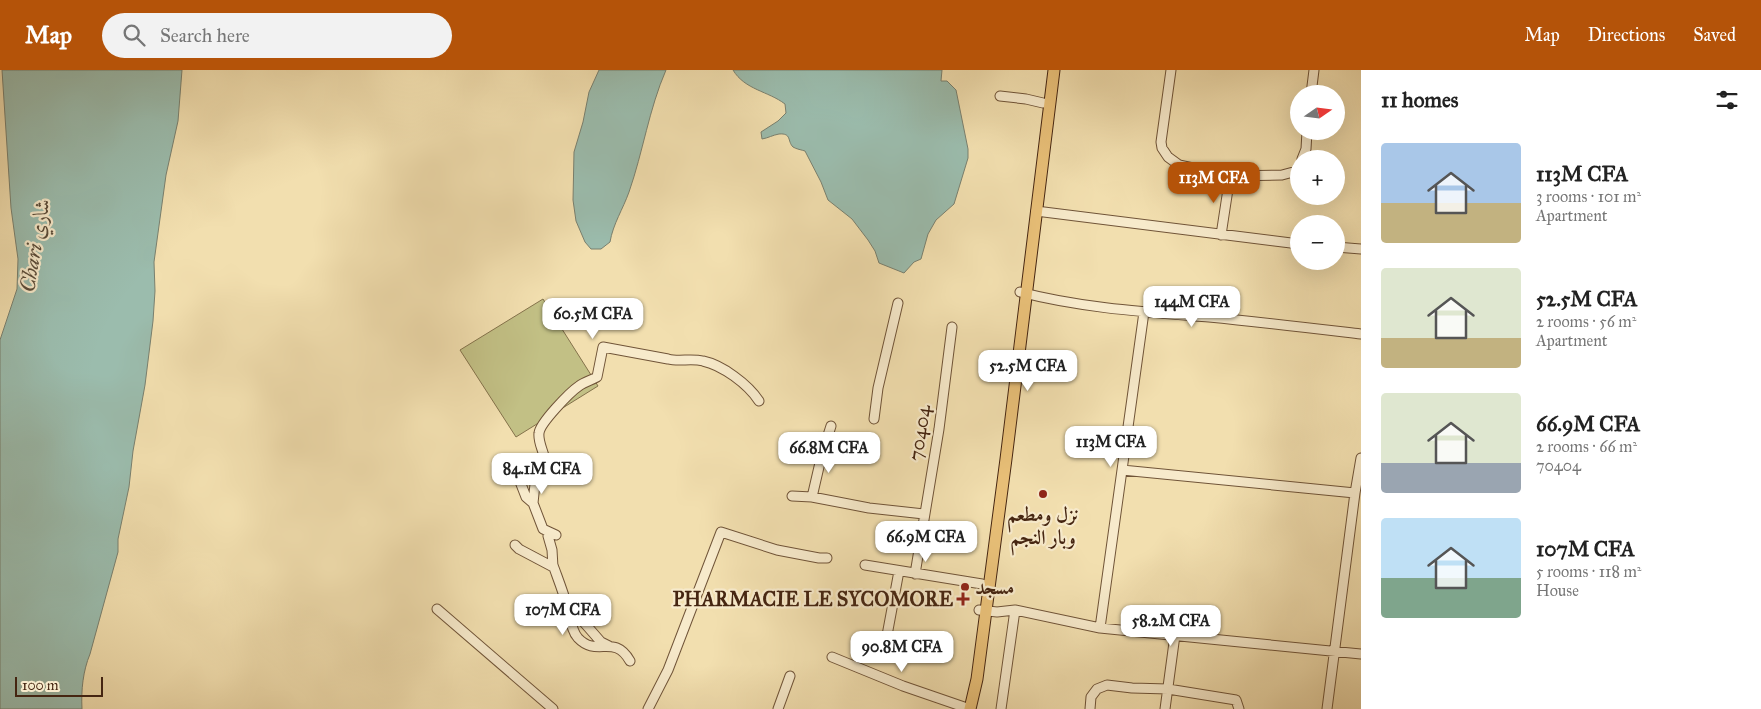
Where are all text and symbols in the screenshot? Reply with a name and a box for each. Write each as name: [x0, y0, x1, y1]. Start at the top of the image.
search box: [102, 13, 452, 58]
text: Map: [25, 20, 72, 50]
icon: search: [120, 21, 148, 49]
text: Search here: [160, 24, 250, 47]
text: Map: [1524, 24, 1560, 46]
text: Directions: [1588, 24, 1665, 46]
text: Saved: [1693, 24, 1736, 46]
north arrow: [1290, 85, 1345, 140]
map controls: [1290, 85, 1345, 270]
icon: filters: [1713, 86, 1741, 114]
text: 11 homes: [1381, 87, 1458, 113]
button: +: [1290, 150, 1345, 205]
text: 113M CFA: [1536, 161, 1628, 187]
pin: 113M CFA: [1162, 162, 1266, 204]
icon: home: [1421, 163, 1481, 223]
text: 113M CFA: [1179, 168, 1249, 187]
text: 3 rooms · 101 m²: [1536, 187, 1641, 206]
water label: Chari شاري: [14, 196, 59, 294]
text: Apartment: [1536, 206, 1608, 225]
button: −: [1290, 215, 1345, 270]
pin: 144M CFA: [1140, 286, 1244, 328]
text: 52.5M CFA: [1536, 286, 1638, 312]
icon: home: [1421, 288, 1481, 348]
text: 144M CFA: [1154, 292, 1230, 311]
pin: 60.5M CFA: [536, 298, 650, 340]
text: 60.5M CFA: [553, 304, 633, 323]
text: 2 rooms · 56 m²: [1536, 312, 1636, 331]
text: Apartment: [1536, 331, 1608, 350]
pin: 52.5M CFA: [971, 350, 1085, 392]
text: 52.5M CFA: [989, 356, 1067, 375]
street label: 70404: [903, 403, 935, 463]
text: 66.9M CFA: [1536, 411, 1641, 437]
icon: home: [1421, 413, 1481, 473]
pin: 113M CFA: [1059, 426, 1163, 468]
pin: 66.8M CFA: [772, 432, 886, 474]
text: 113M CFA: [1076, 432, 1146, 451]
text: 2 rooms · 66 m²: [1536, 437, 1637, 456]
text: 66.8M CFA: [789, 438, 869, 457]
pin: 84.1M CFA: [485, 452, 599, 495]
text: 70404: [1536, 456, 1581, 475]
text: 84.1M CFA: [503, 459, 581, 478]
marker: نزل ومطعم وبار النجم: [1037, 488, 1049, 500]
place label: نزل ومطعم وبار النجم: [1007, 502, 1079, 556]
pin: 66.9M CFA: [869, 520, 983, 563]
text: 66.9M CFA: [886, 527, 966, 546]
text: 107M CFA: [1536, 536, 1635, 562]
icon: home: [1421, 538, 1481, 598]
text: 5 rooms · 118 m²: [1536, 562, 1641, 581]
place label: مسجد: [975, 575, 1014, 599]
marker: مسجد: [959, 581, 971, 593]
text: House: [1536, 581, 1579, 600]
place label: PHARMACIE LE SYCOMORE: [673, 587, 954, 611]
marker: PHARMACIE LE SYCOMORE: [957, 593, 969, 605]
pin: 107M CFA: [511, 594, 615, 636]
text: 107M CFA: [525, 600, 601, 619]
pin: 58.2M CFA: [1114, 604, 1228, 647]
text: 58.2M CFA: [1132, 611, 1210, 630]
pin: 90.8M CFA: [845, 630, 959, 673]
text: 90.8M CFA: [861, 637, 943, 656]
scale bar: [15, 674, 102, 697]
text: 100 m: [22, 677, 59, 694]

